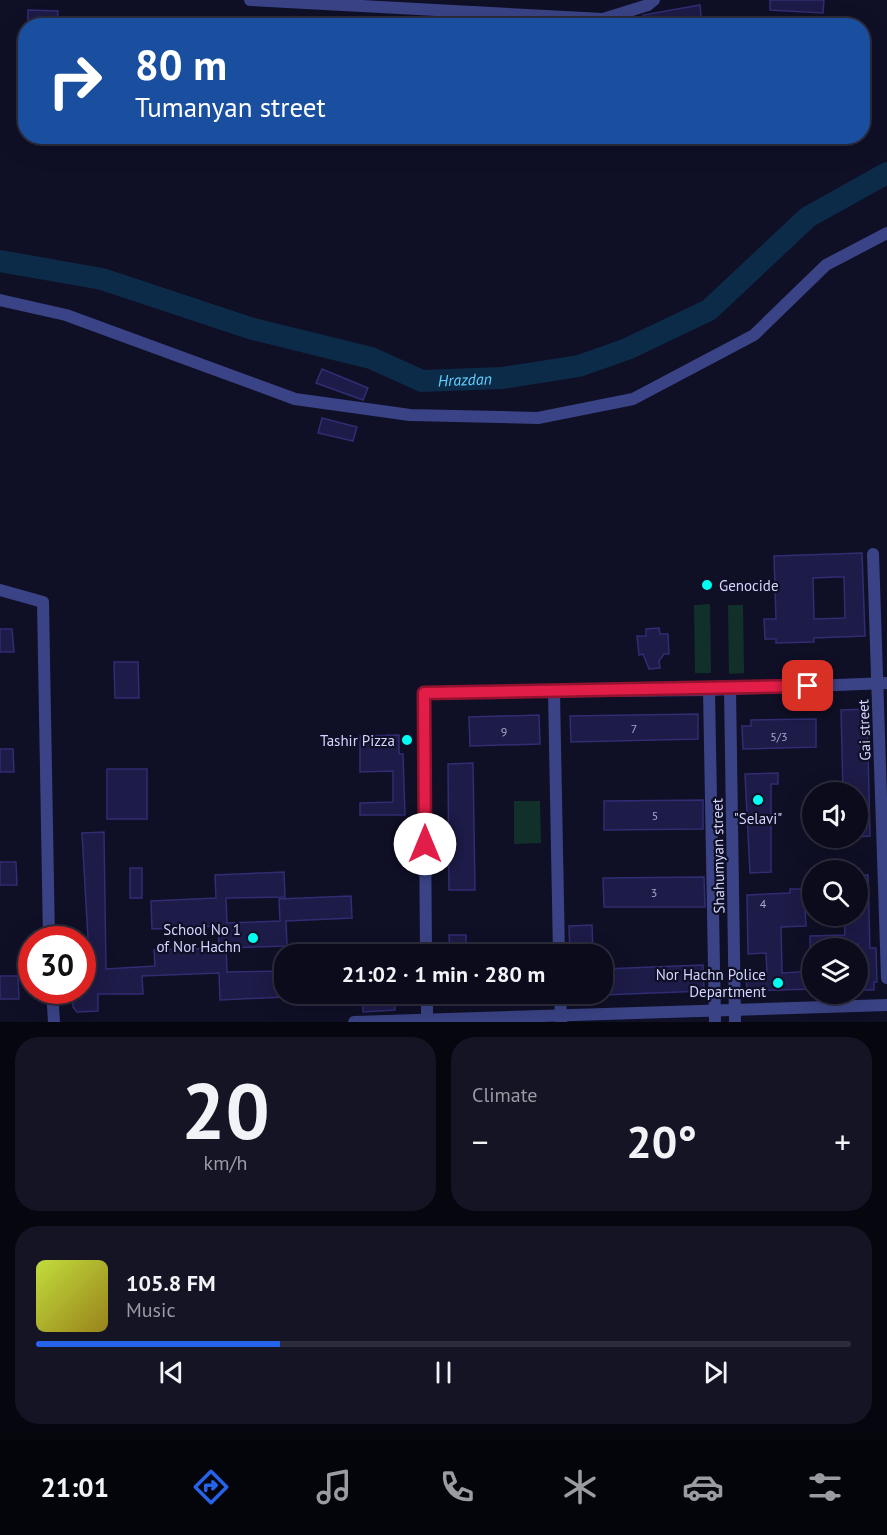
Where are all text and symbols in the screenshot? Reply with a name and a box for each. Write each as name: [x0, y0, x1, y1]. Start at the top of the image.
text: 80 m: [135, 37, 227, 92]
icon: right: [36, 42, 114, 120]
text: Tumanyan street: [135, 90, 326, 124]
water label: Hrazdan: [437, 368, 492, 390]
place label: Genocide: [719, 576, 779, 595]
marker: Genocide: [700, 578, 714, 592]
pin: [782, 660, 833, 711]
icon: arrive: [791, 669, 824, 702]
street label: Gai street: [853, 699, 875, 761]
house number: 7: [631, 721, 637, 736]
house number: 9: [501, 724, 507, 739]
house number: 5/3: [770, 729, 788, 744]
place label: Tashir Pizza: [320, 731, 395, 750]
marker: Tashir Pizza: [400, 733, 414, 747]
map controls: [802, 782, 868, 1004]
button: sound: [802, 782, 868, 848]
marker: "Selavi": [751, 793, 765, 807]
street label: Shahumyan street: [707, 798, 729, 914]
house number: 5: [652, 808, 658, 823]
place label: "Selavi": [734, 809, 782, 828]
position arrow: [393, 812, 457, 876]
button: search: [802, 860, 868, 926]
house number: 3: [651, 885, 657, 900]
house number: 4: [760, 896, 767, 911]
place label: School No 1 of Nor Hachn: [156, 920, 241, 956]
speed limit sign: 30: [18, 926, 96, 1004]
marker: School No 1 of Nor Hachn: [246, 931, 260, 945]
button: layers: [802, 938, 868, 1004]
text: 21:02 · 1 min · 280 m: [342, 960, 545, 988]
place label: Nor Hachn Police Department: [656, 965, 766, 1001]
marker: Nor Hachn Police Department: [771, 976, 785, 990]
text: 20: [181, 1060, 270, 1161]
text: Climate: [472, 1082, 538, 1108]
text: 20°: [626, 1112, 697, 1170]
text: −: [472, 1120, 489, 1163]
text: +: [834, 1120, 851, 1163]
text: km/h: [204, 1150, 247, 1176]
text: 105.8 FM: [126, 1269, 216, 1297]
text: Music: [126, 1297, 175, 1323]
icon: previous: [155, 1356, 188, 1389]
icon: pause: [427, 1356, 460, 1389]
icon: next: [699, 1356, 732, 1389]
icon: directions: [190, 1466, 232, 1508]
icon: music: [313, 1466, 355, 1508]
icon: phone: [436, 1466, 478, 1508]
icon: climate: [559, 1466, 601, 1508]
icon: car: [682, 1466, 724, 1508]
icon: filters: [804, 1466, 846, 1508]
text: 21:01: [40, 1470, 109, 1504]

